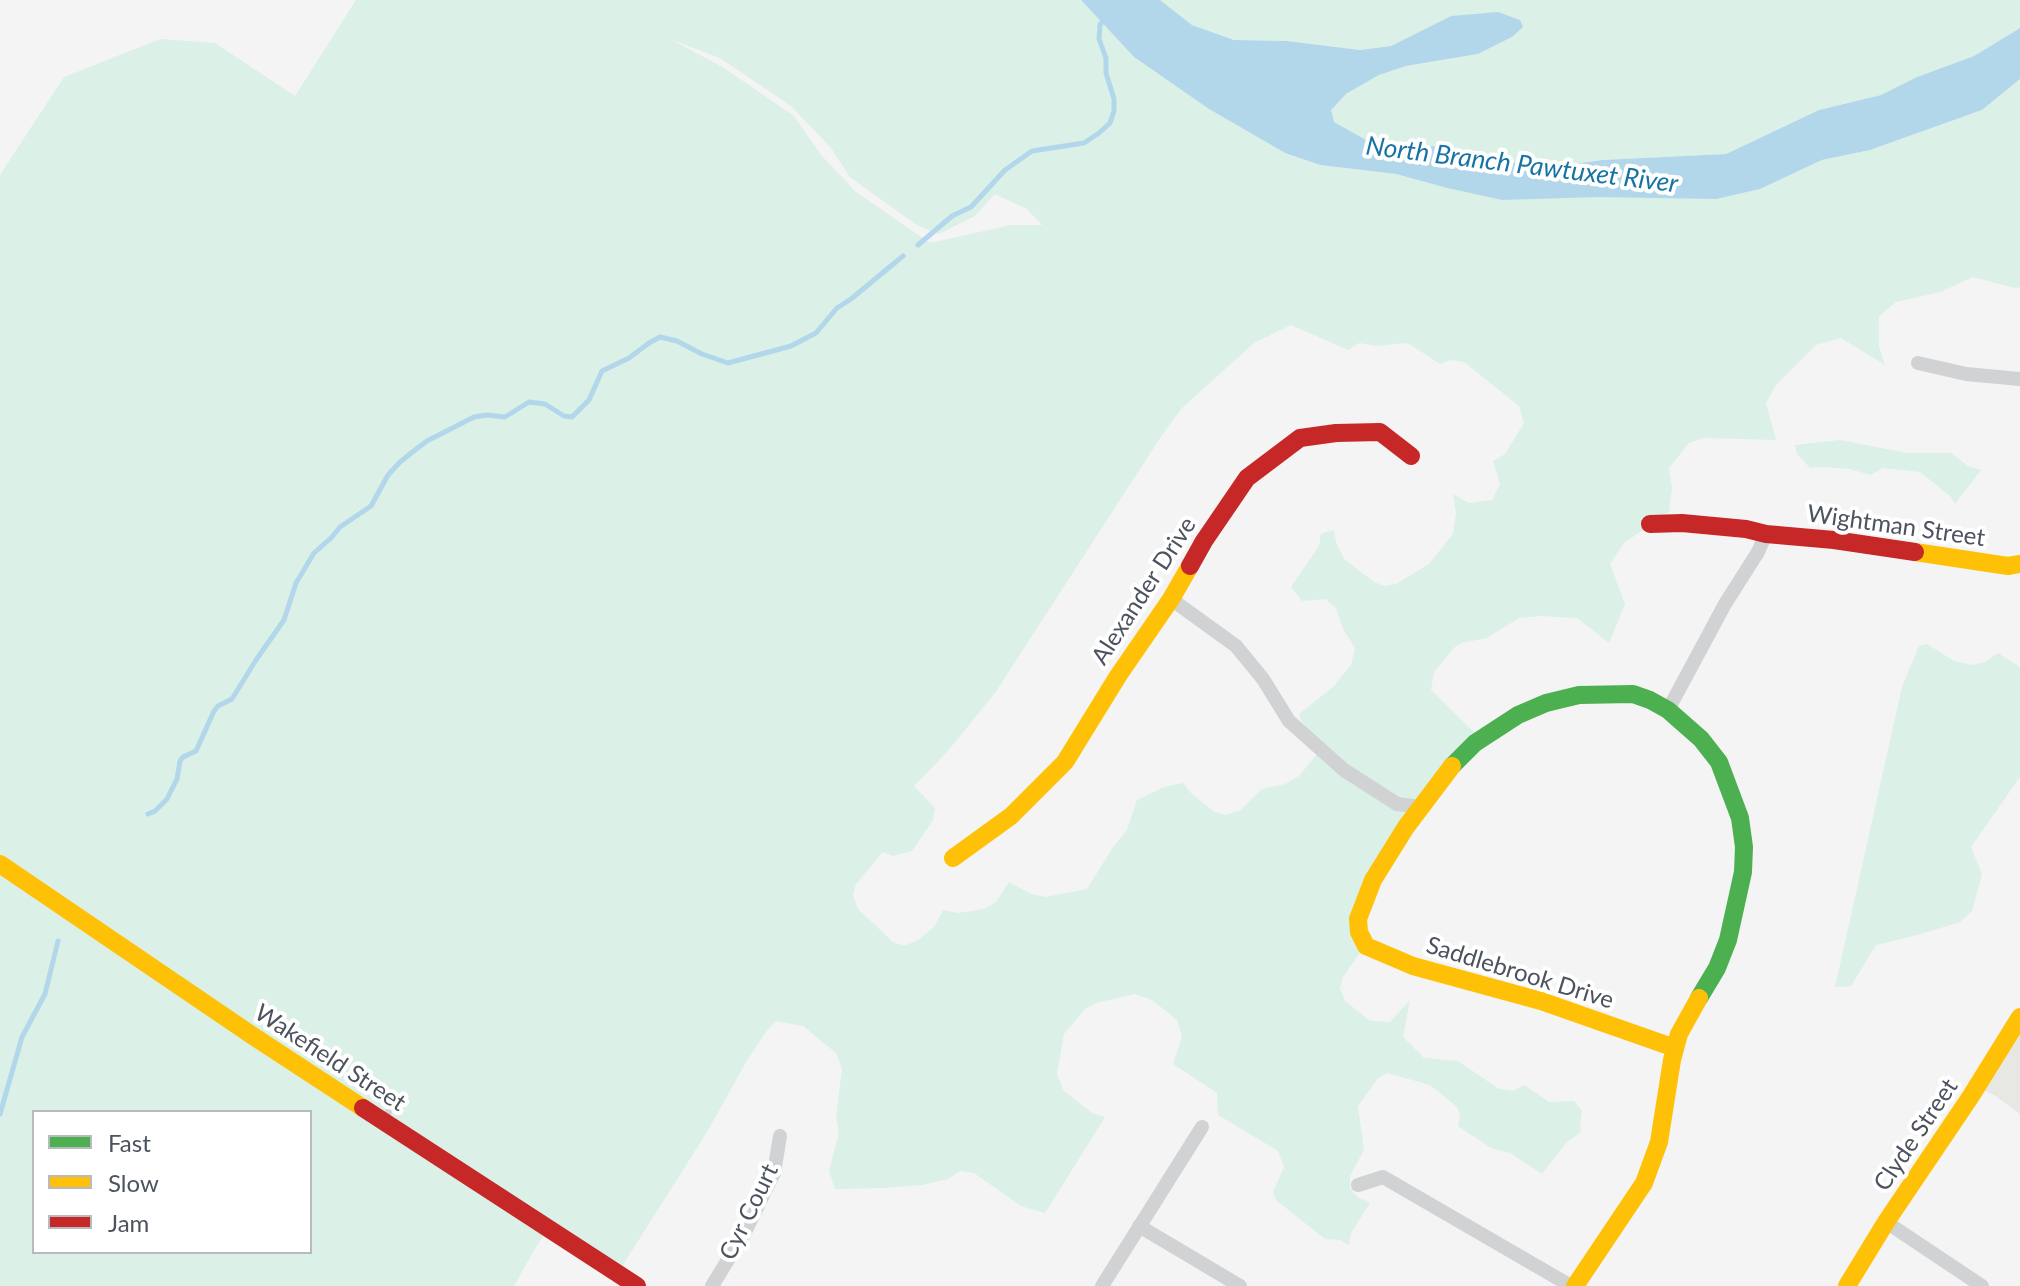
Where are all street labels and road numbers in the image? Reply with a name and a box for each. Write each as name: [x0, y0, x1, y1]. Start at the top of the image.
street label: Wightman Street: [1805, 499, 1987, 553]
street label: Alexander Drive: [1086, 512, 1202, 670]
street label: Saddlebrook Drive: [1423, 931, 1617, 1015]
street label: Wakefield Street: [249, 998, 411, 1118]
street label: Clyde Street: [1868, 1073, 1964, 1197]
street label: Cyr Court: [713, 1159, 785, 1265]

